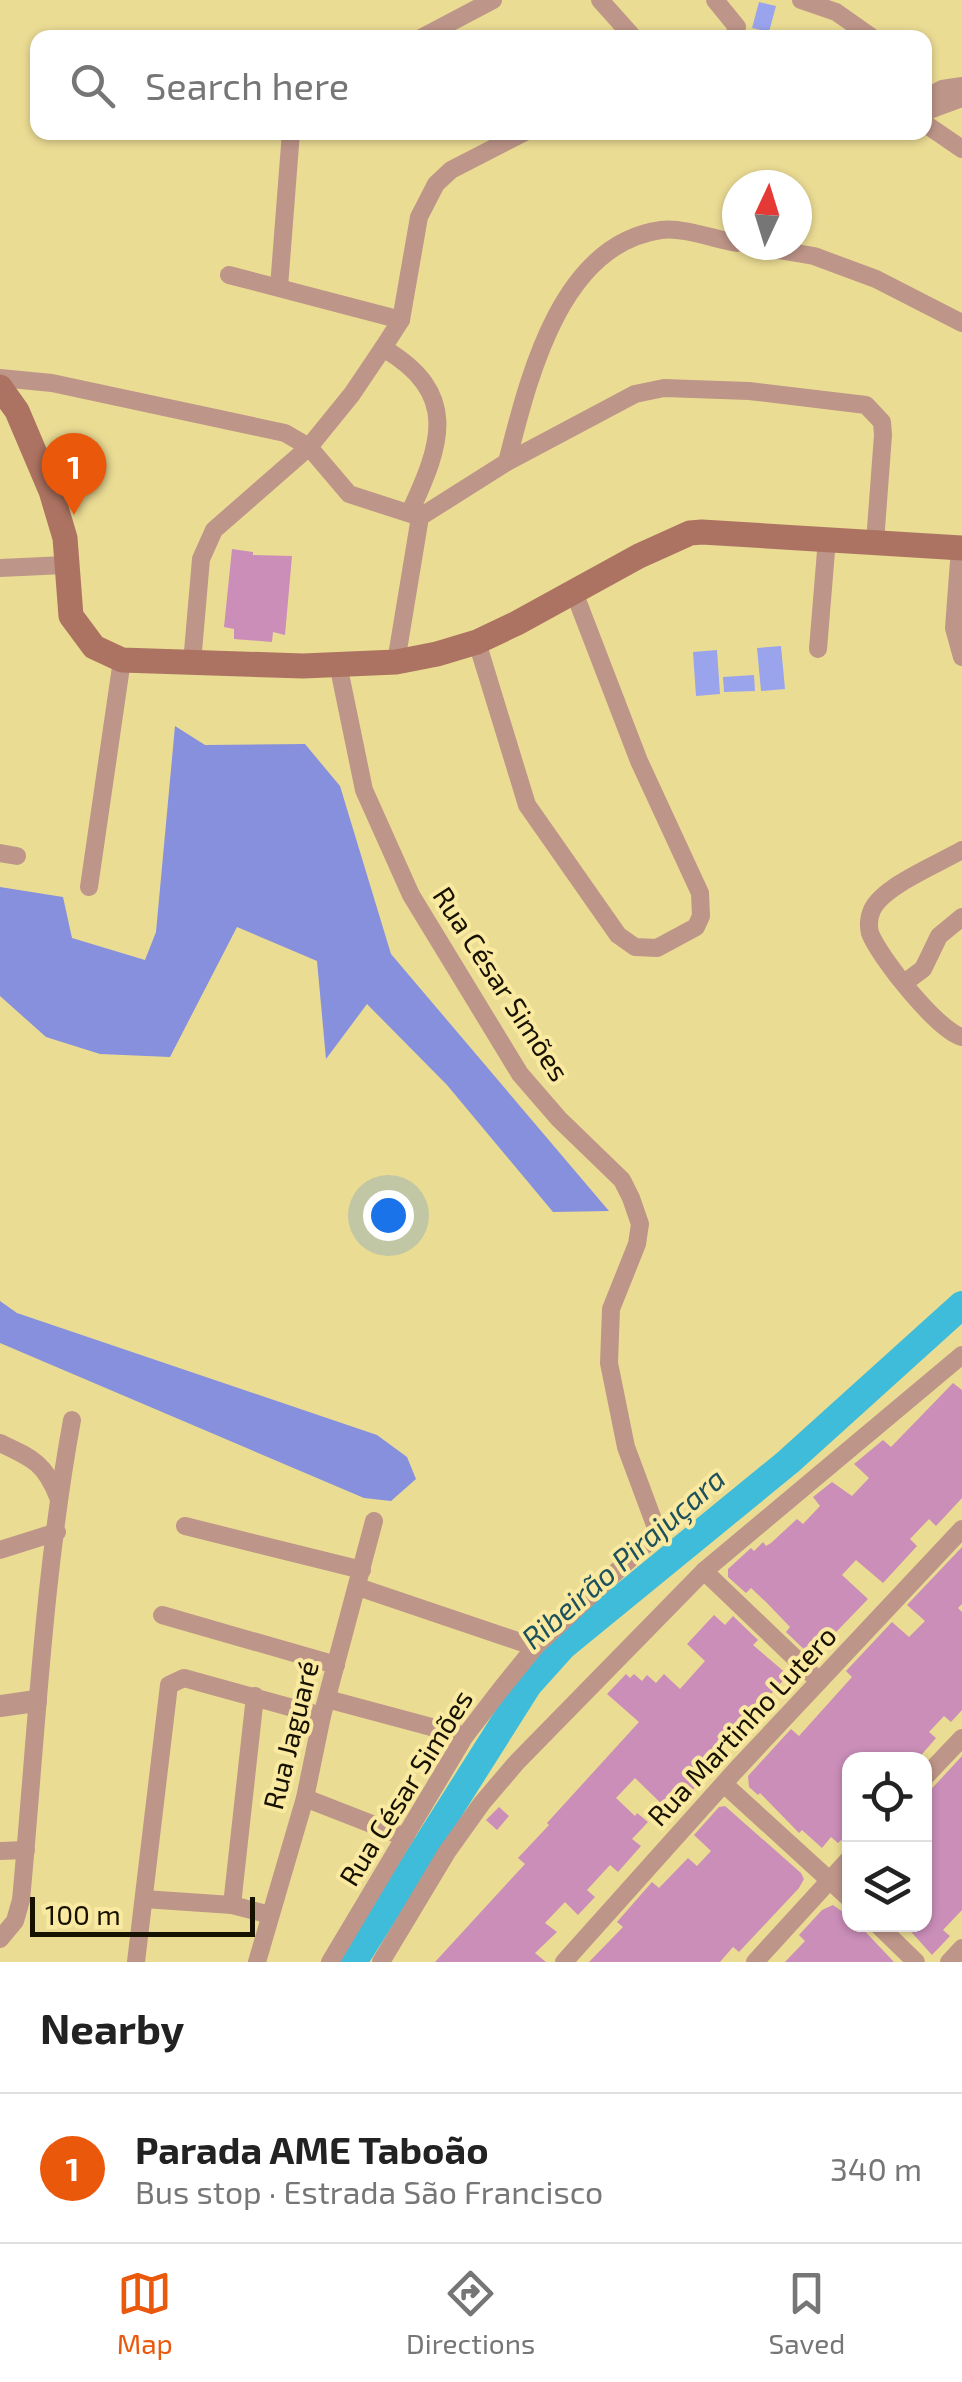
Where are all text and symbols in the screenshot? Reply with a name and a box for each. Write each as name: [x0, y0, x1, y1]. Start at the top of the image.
search box: [30, 30, 932, 140]
icon: search: [65, 58, 120, 113]
text: Search here: [145, 62, 349, 108]
north arrow: [722, 170, 812, 260]
pin: 1: [42, 432, 106, 515]
street label: Rua César Simões: [426, 880, 577, 1087]
your location: [363, 1190, 414, 1241]
water label: Ribeirão Pirajuçara: [514, 1459, 732, 1656]
street label: Rua Martinho Lutero: [640, 1618, 843, 1832]
street label: Rua Jaguaré: [255, 1657, 325, 1813]
street label: Rua César Simões: [331, 1683, 479, 1892]
map controls: [842, 1752, 932, 1932]
button: locate: [842, 1752, 932, 1842]
button: layers: [842, 1842, 932, 1932]
scale bar: [30, 1892, 255, 1936]
text: 100 m: [45, 1897, 121, 1931]
text: Nearby: [40, 2002, 184, 2052]
text: Parada AME Taboão: [135, 2126, 489, 2172]
text: 1: [66, 2149, 79, 2187]
text: 340 m: [830, 2149, 922, 2187]
text: Bus stop · Estrada São Francisco: [135, 2172, 603, 2210]
tab: Map: [117, 2266, 173, 2360]
tab: Directions: [406, 2266, 535, 2360]
tab: Saved: [769, 2266, 845, 2360]

